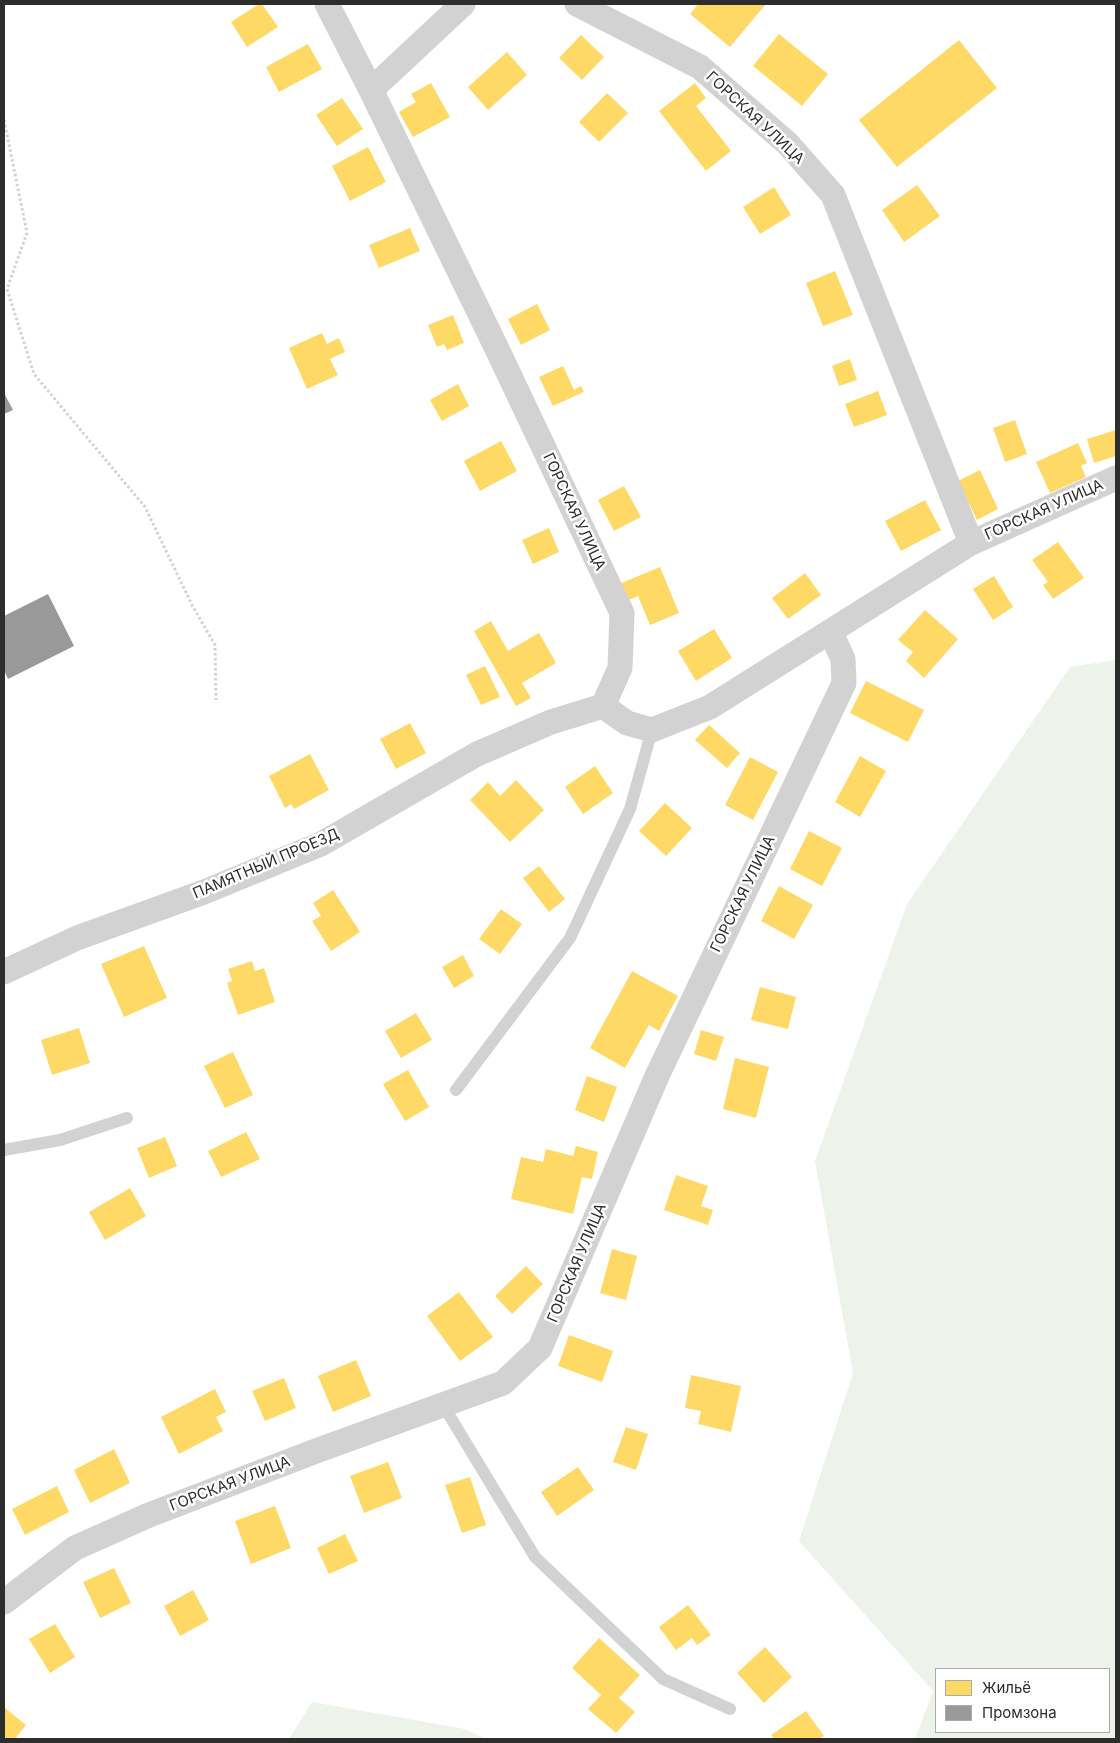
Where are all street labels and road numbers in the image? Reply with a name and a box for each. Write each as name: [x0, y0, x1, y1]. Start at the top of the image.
street label: ГОРСКАЯ УЛИЦА: [702, 68, 808, 168]
street label: ГОРСКАЯ УЛИЦА: [539, 450, 609, 574]
street label: ГОРСКАЯ УЛИЦА: [982, 476, 1106, 544]
street label: ПАМЯТНЫЙ ПРОЕЗД: [190, 825, 342, 903]
street label: ГОРСКАЯ УЛИЦА: [707, 833, 779, 955]
street label: ГОРСКАЯ УЛИЦА: [544, 1201, 610, 1325]
street label: ГОРСКАЯ УЛИЦА: [167, 1453, 293, 1515]

